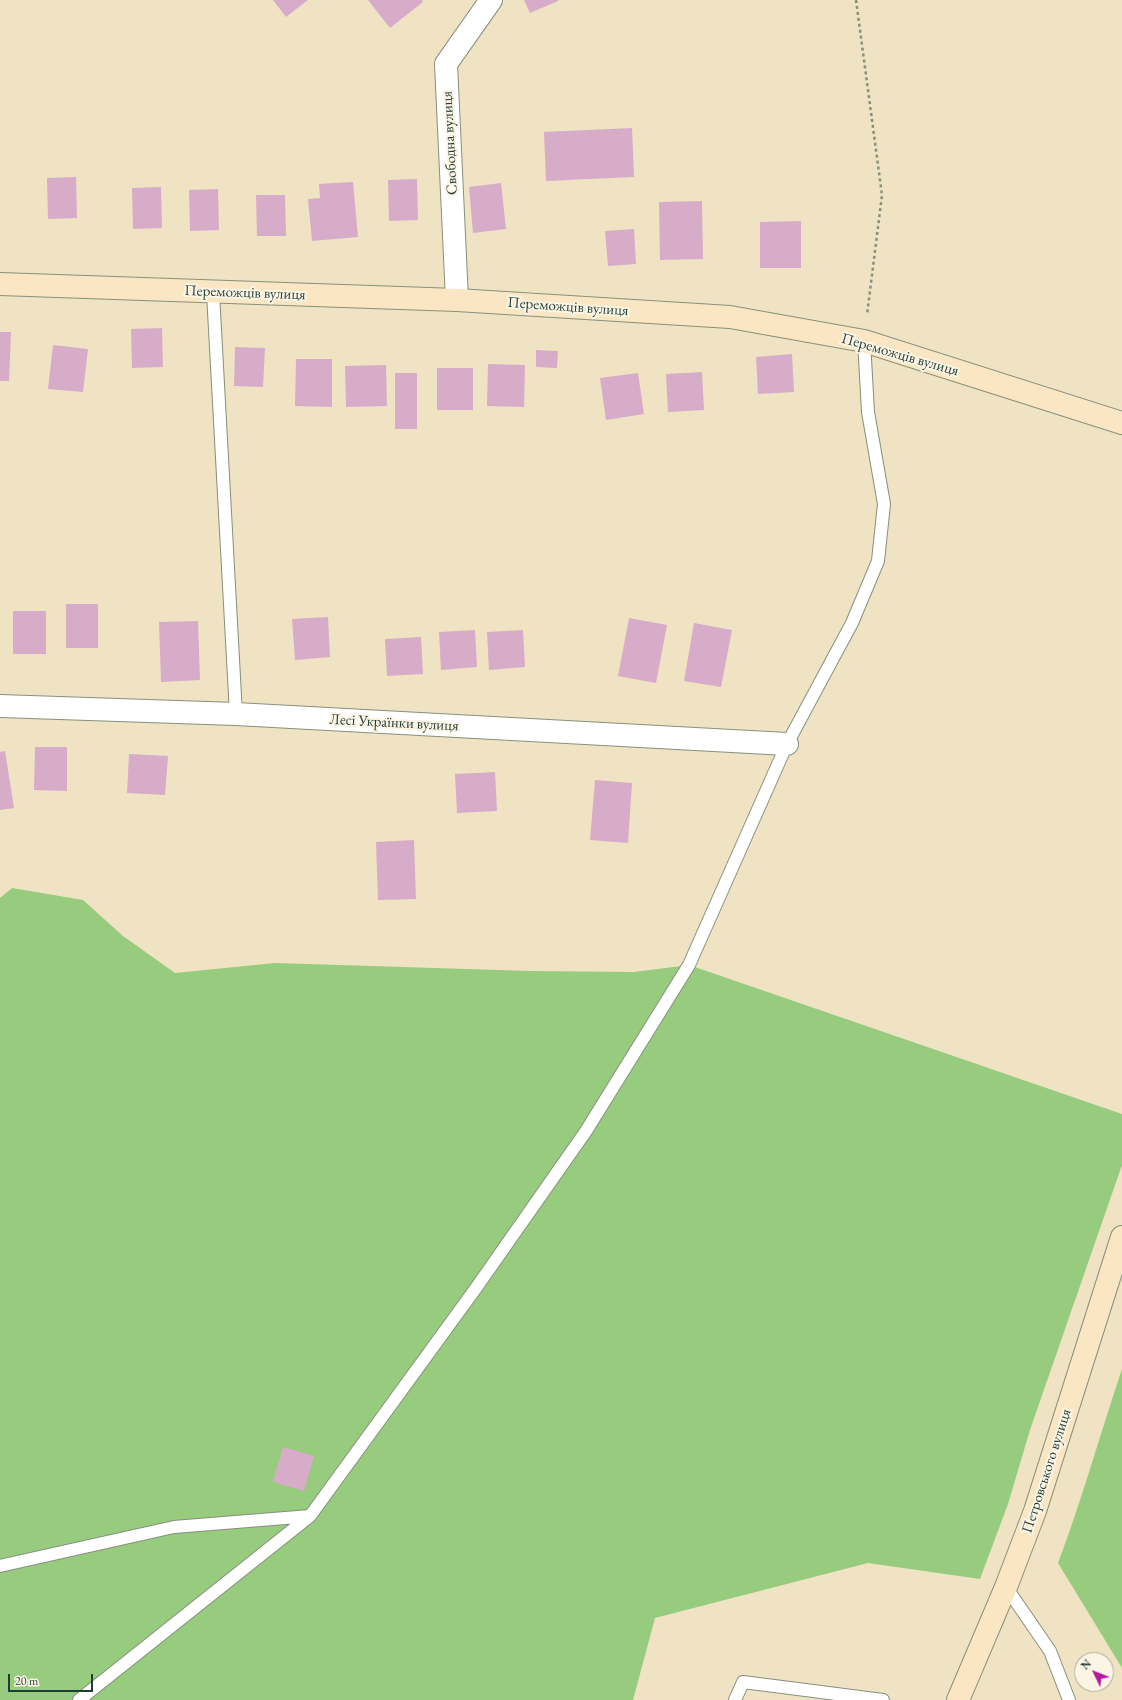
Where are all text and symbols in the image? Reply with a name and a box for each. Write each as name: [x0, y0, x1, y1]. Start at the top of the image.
street label: Свободна вулиця: [438, 91, 462, 195]
street label: Переможців вулиця: [184, 282, 306, 304]
street label: Переможців вулиця: [507, 294, 629, 320]
street label: Переможців вулиця: [839, 330, 961, 380]
street label: Лесі Українки вулиця: [329, 711, 459, 735]
street label: Петровського вулиця: [1018, 1407, 1076, 1535]
north arrow: [1074, 1652, 1114, 1692]
text: N: [1078, 1656, 1094, 1673]
scale bar: [10, 1666, 95, 1692]
text: 20 m: [15, 1673, 38, 1689]

